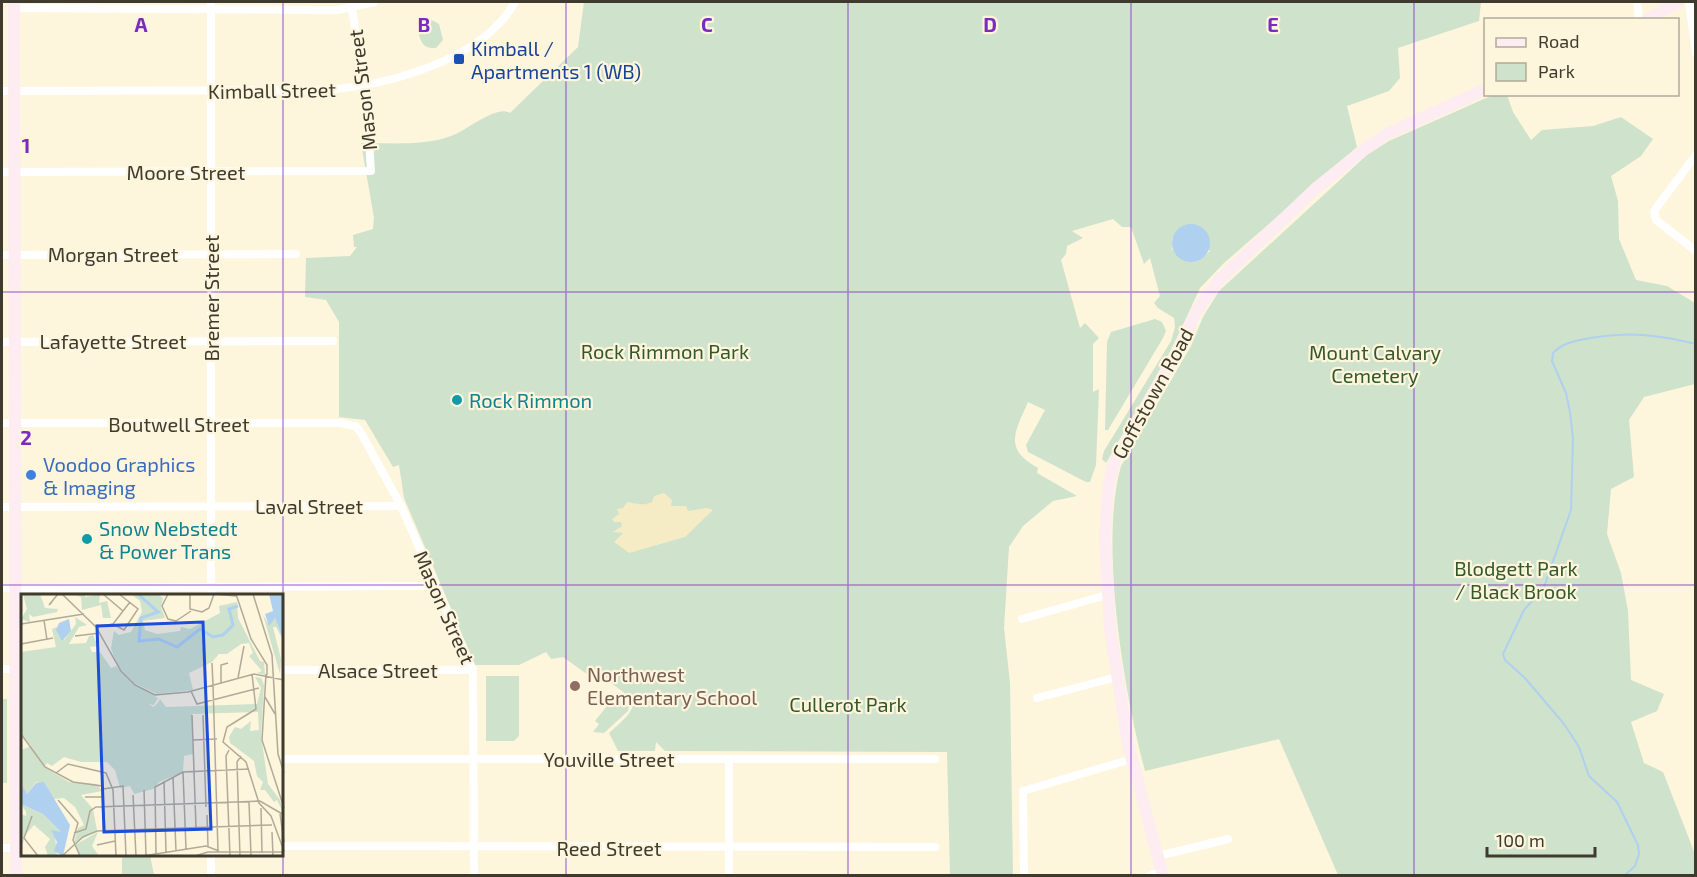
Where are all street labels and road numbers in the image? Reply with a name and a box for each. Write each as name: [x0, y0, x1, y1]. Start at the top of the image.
street label: Mason Street: [343, 28, 381, 152]
street label: Kimball Street: [208, 77, 337, 103]
street label: Moore Street: [127, 160, 246, 184]
street label: Bremer Street: [199, 234, 223, 361]
street label: Morgan Street: [48, 242, 179, 266]
street label: Goffstown Road: [1106, 323, 1198, 463]
street label: Lafayette Street: [39, 329, 187, 353]
street label: Boutwell Street: [108, 412, 250, 436]
street label: Laval Street: [255, 494, 363, 518]
street label: Mason Street: [409, 547, 481, 668]
street label: Alsace Street: [318, 658, 438, 682]
street label: Youville Street: [543, 747, 675, 771]
street label: Reed Street: [556, 836, 662, 860]

